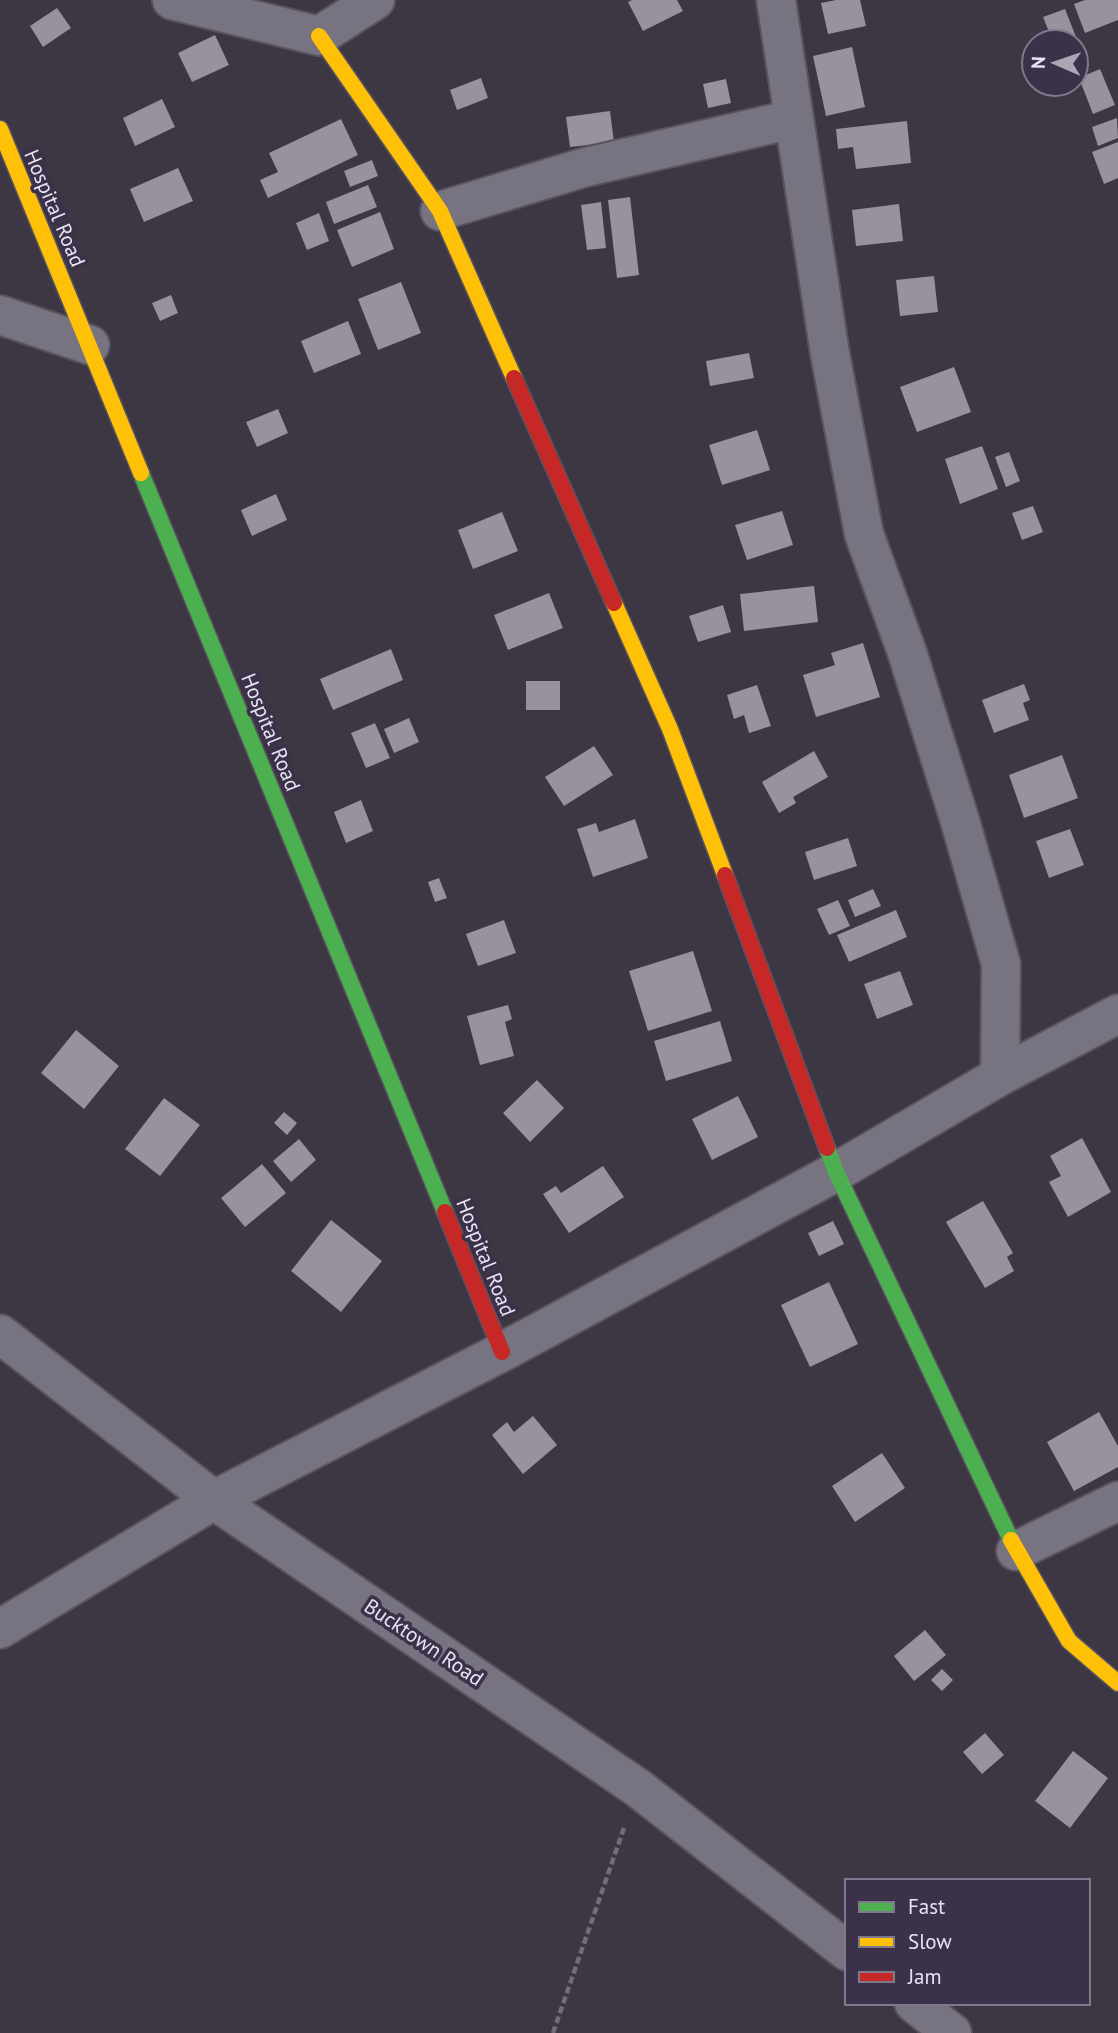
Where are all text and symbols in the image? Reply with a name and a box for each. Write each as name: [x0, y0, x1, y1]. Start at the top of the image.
north arrow: [1020, 28, 1090, 98]
text: N: [1026, 56, 1050, 69]
street label: Hospital Road: [18, 145, 92, 271]
street label: Hospital Road: [235, 669, 307, 795]
street label: Hospital Road: [450, 1194, 522, 1320]
street label: Bucktown Road: [359, 1592, 489, 1692]
legend: [845, 1879, 1090, 2005]
text: Fast: [908, 1893, 945, 1920]
text: Slow: [908, 1928, 952, 1955]
text: Jam: [907, 1963, 942, 1990]

